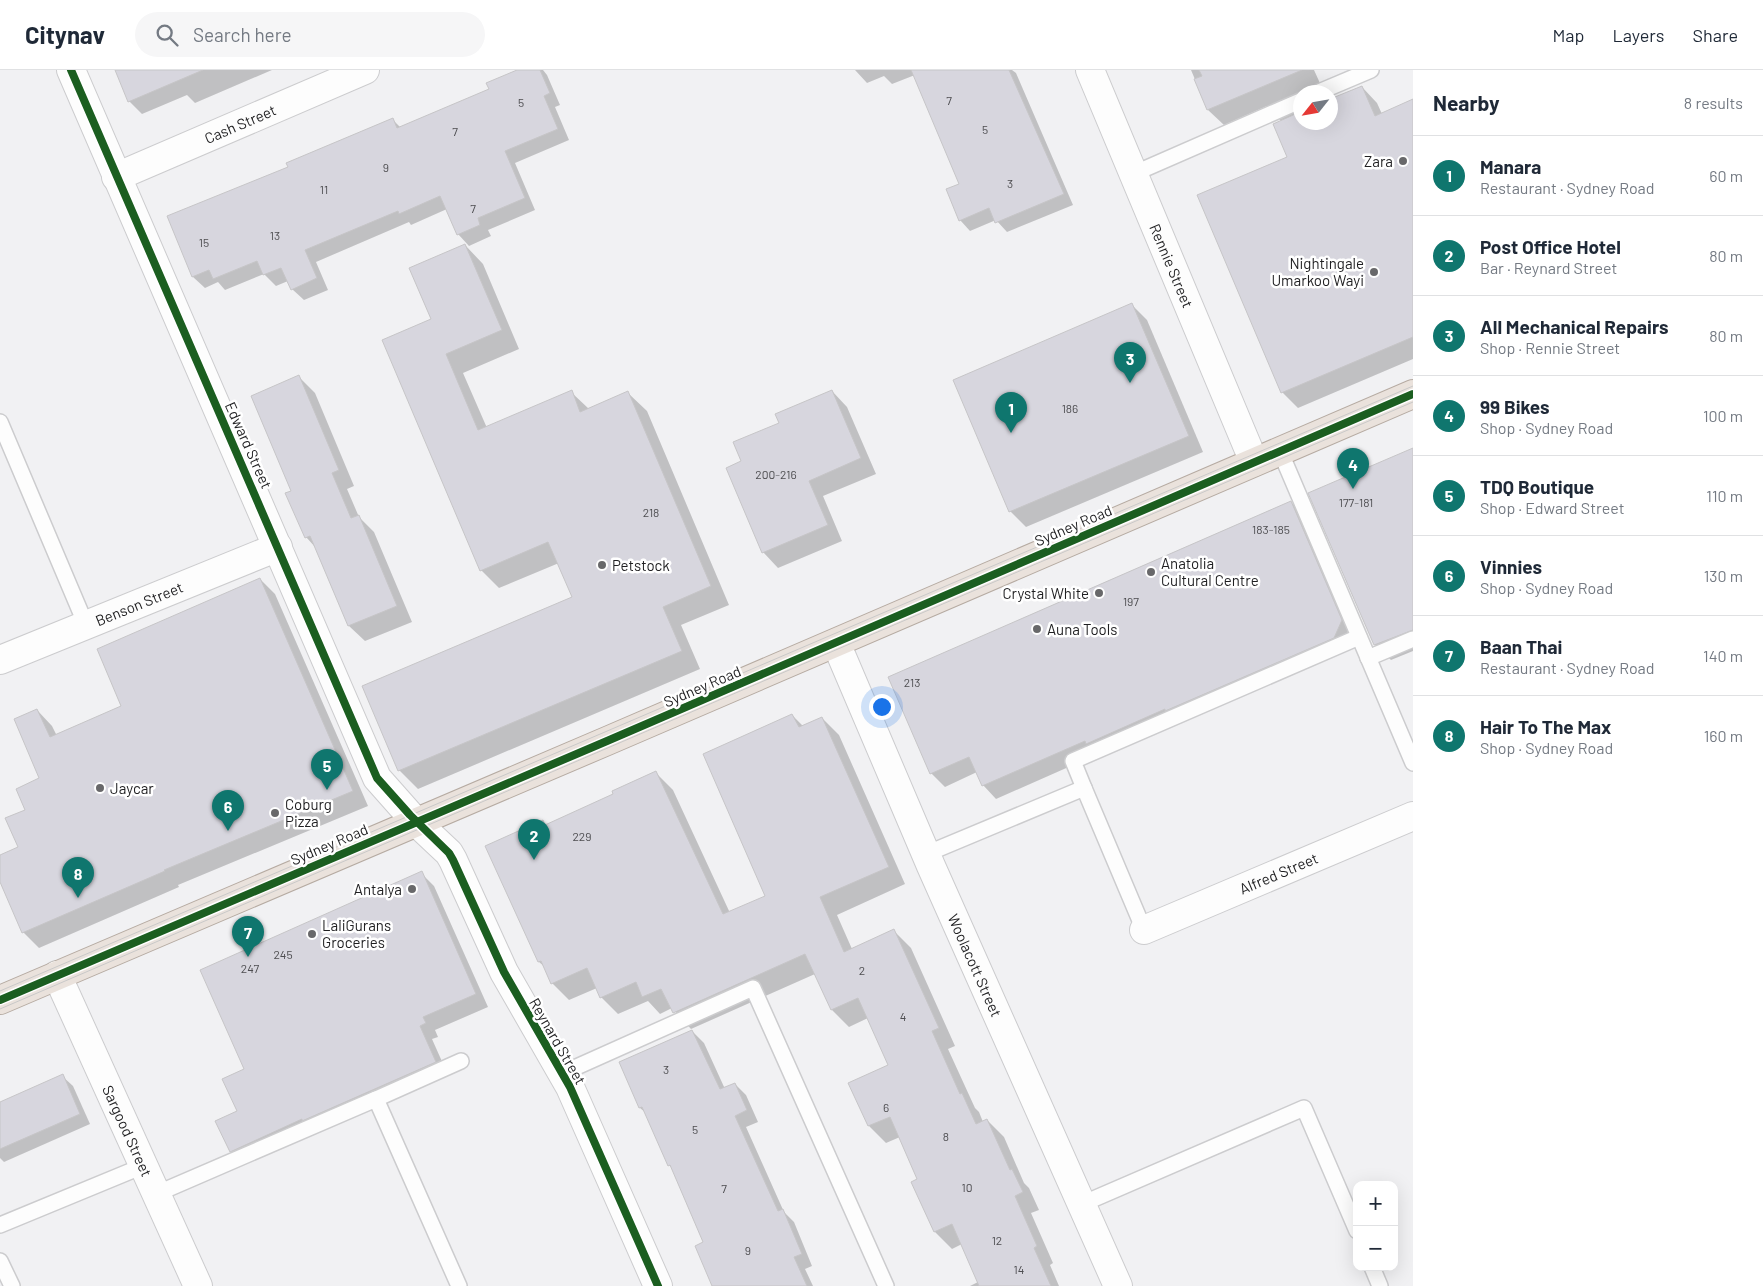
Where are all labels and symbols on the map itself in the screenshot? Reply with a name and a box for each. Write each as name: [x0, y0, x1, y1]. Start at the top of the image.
north arrow: [1293, 85, 1338, 130]
house number: 7: [946, 93, 952, 107]
house number: 5: [518, 95, 524, 109]
street label: Cash Street: [202, 100, 278, 147]
house number: 5: [982, 122, 988, 136]
house number: 7: [452, 124, 458, 138]
place label: Zara: [1364, 152, 1393, 170]
marker: Zara: [1397, 155, 1409, 167]
house number: 9: [383, 160, 389, 174]
house number: 3: [1007, 176, 1013, 190]
house number: 11: [320, 182, 328, 196]
house number: 7: [470, 201, 476, 215]
street label: Rennie Street: [1146, 221, 1197, 310]
house number: 13: [270, 228, 280, 242]
house number: 15: [199, 235, 209, 249]
place label: Nightingale Umarkoo Wayi: [1271, 254, 1364, 289]
marker: Nightingale Umarkoo Wayi: [1368, 266, 1380, 278]
pin: 3: [1114, 342, 1146, 383]
pin: 1: [995, 392, 1027, 433]
street label: Edward Street: [222, 399, 276, 491]
house number: 186: [1062, 401, 1078, 415]
pin: 4: [1337, 448, 1369, 489]
house number: 200-216: [755, 467, 797, 481]
house number: 177-181: [1339, 495, 1373, 509]
street label: Sydney Road: [1032, 501, 1114, 549]
house number: 218: [643, 505, 659, 519]
house number: 183-185: [1252, 522, 1290, 536]
place label: Anatolia Cultural Centre: [1161, 554, 1259, 589]
place label: Petstock: [612, 556, 670, 574]
marker: Petstock: [596, 559, 608, 571]
marker: Anatolia Cultural Centre: [1145, 566, 1157, 578]
street label: Benson Street: [92, 578, 185, 629]
place label: Crystal White: [1002, 584, 1089, 602]
marker: Crystal White: [1093, 587, 1105, 599]
house number: 197: [1123, 594, 1139, 608]
place label: Auna Tools: [1047, 620, 1117, 638]
marker: Auna Tools: [1031, 623, 1043, 635]
street label: Sydney Road: [661, 662, 743, 710]
house number: 213: [904, 675, 920, 689]
your location: [869, 694, 895, 720]
pin: 5: [311, 749, 343, 790]
place label: Jaycar: [110, 779, 154, 797]
marker: Jaycar: [94, 782, 106, 794]
pin: 6: [212, 790, 244, 831]
place label: Coburg Pizza: [285, 795, 332, 830]
marker: Coburg Pizza: [269, 807, 281, 819]
pin: 2: [518, 819, 550, 860]
street label: Sydney Road: [288, 820, 370, 868]
house number: 229: [572, 829, 592, 843]
street label: Alfred Street: [1236, 848, 1320, 898]
pin: 8: [62, 857, 94, 898]
place label: Antalya: [354, 880, 402, 898]
marker: Antalya: [406, 883, 418, 895]
street label: Woolacott Street: [944, 911, 1006, 1019]
pin: 7: [232, 916, 264, 957]
place label: LaliGurans Groceries: [322, 916, 391, 951]
marker: LaliGurans Groceries: [306, 928, 318, 940]
house number: 245: [273, 947, 293, 961]
house number: 247: [241, 961, 259, 975]
house number: 2: [859, 963, 865, 977]
street label: Reynard Street: [526, 994, 590, 1088]
house number: 4: [900, 1009, 906, 1023]
house number: 3: [663, 1062, 669, 1076]
street label: Sargood Street: [99, 1082, 156, 1179]
house number: 6: [883, 1100, 889, 1114]
house number: 5: [692, 1122, 698, 1136]
house number: 8: [943, 1129, 949, 1143]
house number: 10: [962, 1180, 972, 1194]
house number: 7: [721, 1181, 727, 1195]
house number: 12: [992, 1233, 1002, 1247]
house number: 9: [745, 1243, 751, 1257]
house number: 14: [1014, 1262, 1024, 1276]

